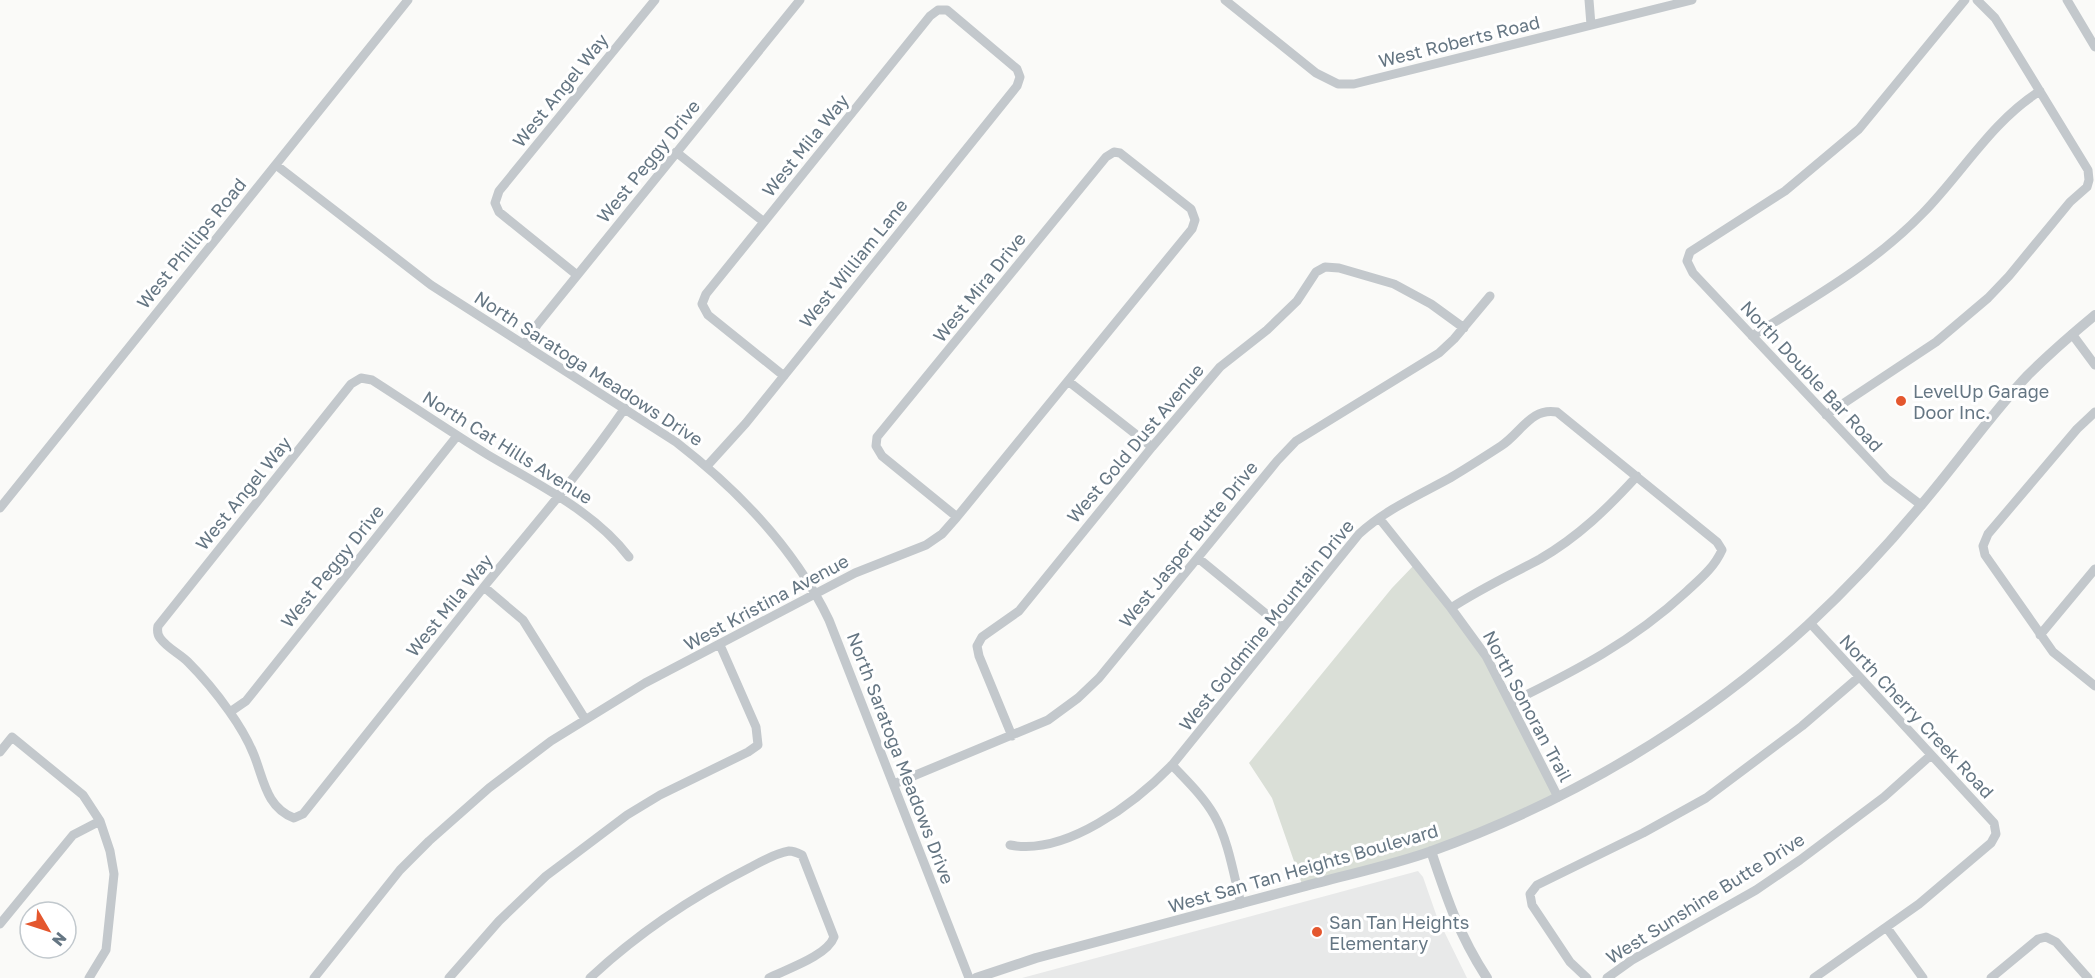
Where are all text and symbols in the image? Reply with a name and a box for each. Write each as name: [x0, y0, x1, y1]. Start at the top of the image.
street label: West Roberts Road: [1376, 10, 1542, 72]
street label: West Angel Way: [508, 29, 612, 151]
street label: West Mila Way: [757, 89, 853, 201]
street label: West Peggy Drive: [592, 95, 704, 227]
street label: West Phillips Road: [132, 173, 250, 313]
street label: West William Lane: [794, 194, 912, 332]
street label: West Mira Drive: [928, 228, 1030, 346]
street label: North Saratoga Meadows Drive: [471, 286, 707, 450]
street label: North Double Bar Road: [1736, 296, 1888, 456]
street label: West Gold Dust Avenue: [1062, 359, 1208, 527]
place label: LevelUp Garage Door Inc.: [1913, 380, 2049, 423]
street label: North Cat Hills Avenue: [419, 386, 597, 508]
marker: LevelUp Garage Door Inc.: [1894, 394, 1908, 408]
street label: West Angel Way: [191, 432, 295, 554]
street label: West Jasper Butte Drive: [1114, 456, 1262, 632]
street label: West Peggy Drive: [276, 500, 388, 632]
street label: West Goldmine Mountain Drive: [1174, 515, 1358, 735]
street label: West Mila Way: [401, 549, 497, 661]
street label: West Kristina Avenue: [680, 549, 852, 655]
street label: North Sonoran Trail: [1479, 626, 1577, 786]
street label: North Saratoga Meadows Drive: [843, 629, 959, 887]
street label: North Cherry Creek Road: [1835, 629, 1999, 803]
street label: West San Tan Heights Boulevard: [1165, 819, 1441, 917]
street label: West Sunshine Butte Drive: [1602, 828, 1808, 968]
north arrow: [18, 900, 78, 960]
place label: San Tan Heights Elementary: [1329, 911, 1469, 954]
marker: San Tan Heights Elementary: [1310, 925, 1324, 939]
text: N: [48, 928, 71, 950]

